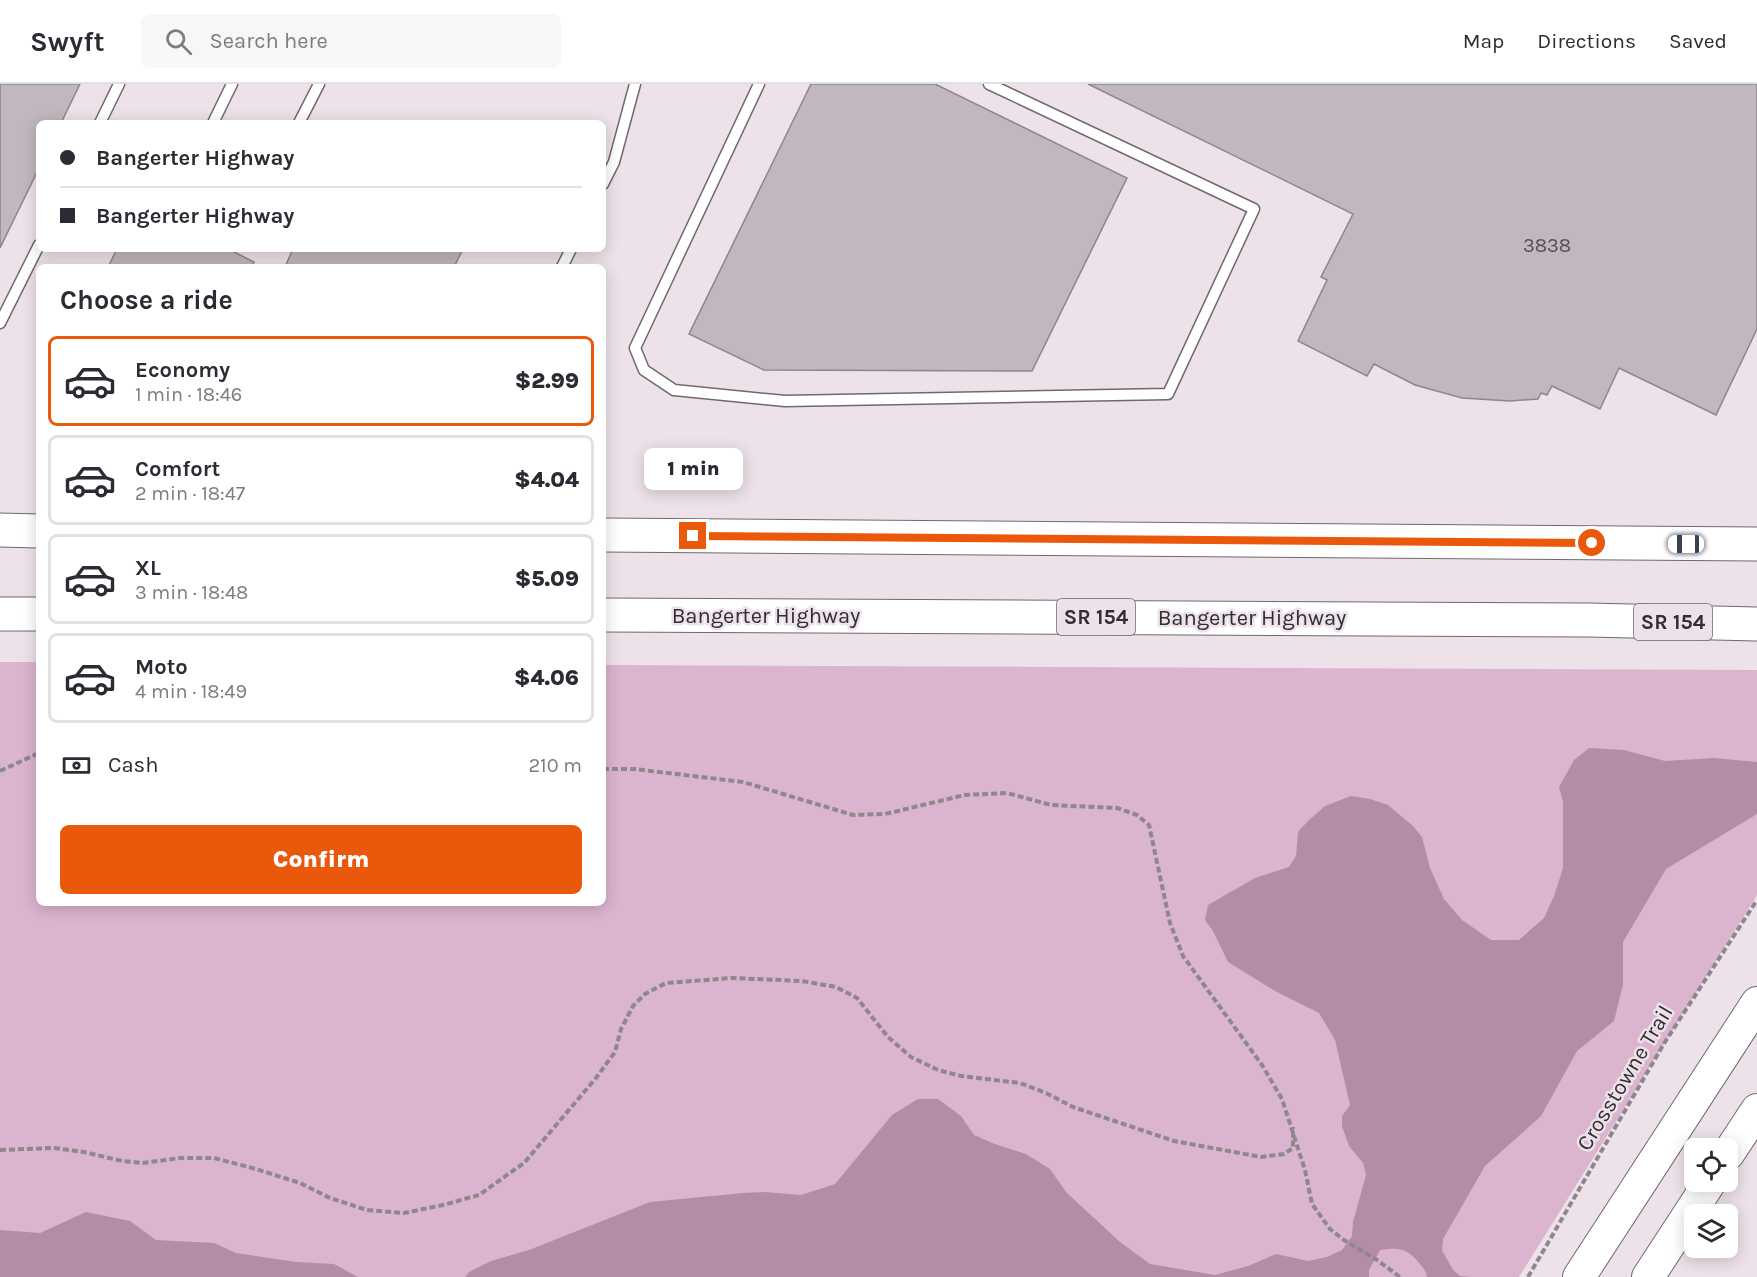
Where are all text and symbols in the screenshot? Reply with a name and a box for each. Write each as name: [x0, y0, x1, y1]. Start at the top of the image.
search box: [141, 14, 561, 68]
text: Swyft: [30, 25, 105, 58]
icon: search: [162, 25, 195, 58]
text: Search here: [210, 28, 328, 54]
text: Map: [1463, 29, 1504, 53]
text: Directions: [1537, 29, 1636, 53]
text: Saved: [1669, 29, 1727, 53]
text: Bangerter Highway: [96, 145, 294, 171]
text: Bangerter Highway: [96, 203, 294, 229]
house number: 3838: [1523, 234, 1571, 257]
text: Choose a ride: [60, 284, 233, 316]
icon: car: [63, 354, 117, 408]
text: Economy: [135, 357, 230, 383]
text: $2.99: [515, 368, 579, 394]
text: 1 min · 18:46: [135, 383, 242, 406]
callout: 1 min: [644, 449, 742, 491]
icon: car: [63, 453, 117, 507]
text: Comfort: [135, 456, 220, 482]
text: 1 min: [667, 457, 720, 480]
text: $4.04: [514, 467, 579, 493]
text: 2 min · 18:47: [135, 482, 245, 505]
route end: [679, 522, 706, 549]
route start: [1578, 529, 1605, 556]
car: [1668, 535, 1704, 553]
icon: car: [63, 552, 117, 606]
text: XL: [135, 555, 161, 581]
text: $5.09: [515, 566, 579, 592]
text: 3 min · 18:48: [135, 581, 248, 604]
road number: SR 154: [1057, 599, 1135, 635]
street label: Bangerter Highway: [672, 603, 860, 629]
road number: SR 154: [1634, 604, 1712, 640]
street label: Bangerter Highway: [1158, 605, 1346, 631]
icon: car: [63, 651, 117, 705]
text: Moto: [135, 654, 188, 680]
text: $4.06: [514, 665, 579, 691]
text: 4 min · 18:49: [135, 680, 247, 703]
icon: cash: [60, 749, 93, 782]
text: Cash: [108, 752, 158, 778]
text: 210 m: [528, 754, 582, 777]
button: Confirm: [60, 825, 582, 894]
street label: Crosstowne Trail: [1571, 1001, 1679, 1155]
map controls: [1684, 1138, 1738, 1258]
button: locate: [1684, 1138, 1738, 1192]
button: layers: [1684, 1204, 1738, 1258]

